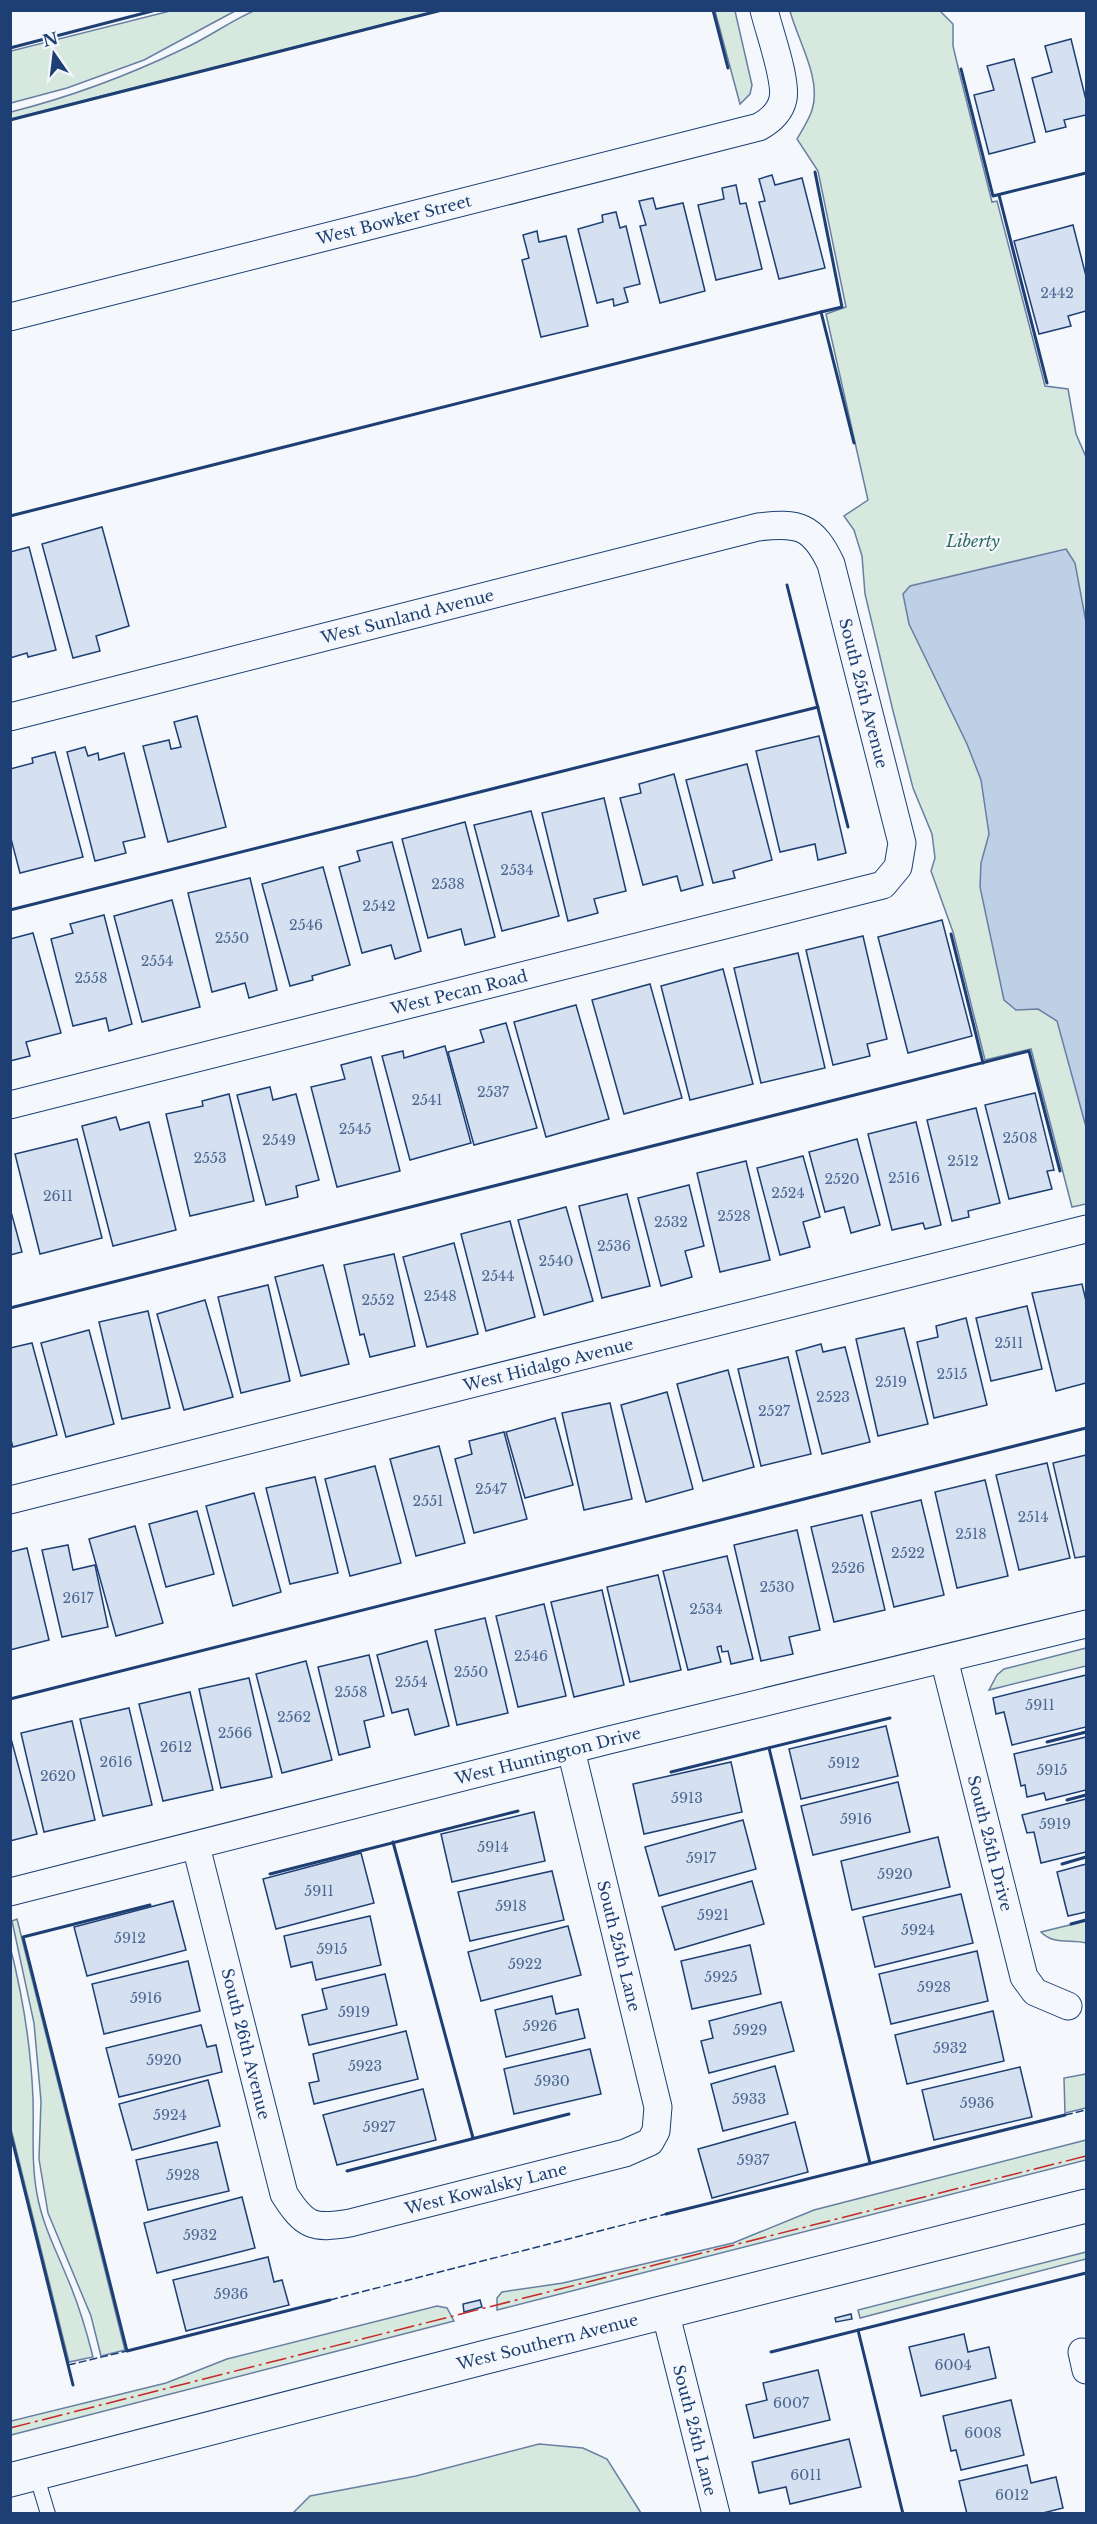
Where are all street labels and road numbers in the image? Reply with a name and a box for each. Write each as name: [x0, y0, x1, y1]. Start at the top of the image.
street label: West Bowker Street: [313, 190, 473, 249]
street label: West Sunland Avenue: [318, 585, 496, 648]
street label: South 25th Avenue: [835, 616, 893, 770]
street label: West Pecan Road: [388, 965, 530, 1019]
street label: West Hidalgo Avenue: [460, 1333, 635, 1396]
street label: West Huntington Drive: [452, 1723, 643, 1789]
street label: South 25th Drive: [964, 1773, 1017, 1913]
street label: South 25th Lane: [593, 1878, 645, 2014]
street label: South 26th Avenue: [217, 1966, 275, 2122]
street label: West Kowalsky Lane: [402, 2158, 569, 2219]
street label: West Southern Avenue: [454, 2309, 640, 2374]
street label: South 25th Lane: [669, 2363, 721, 2498]

